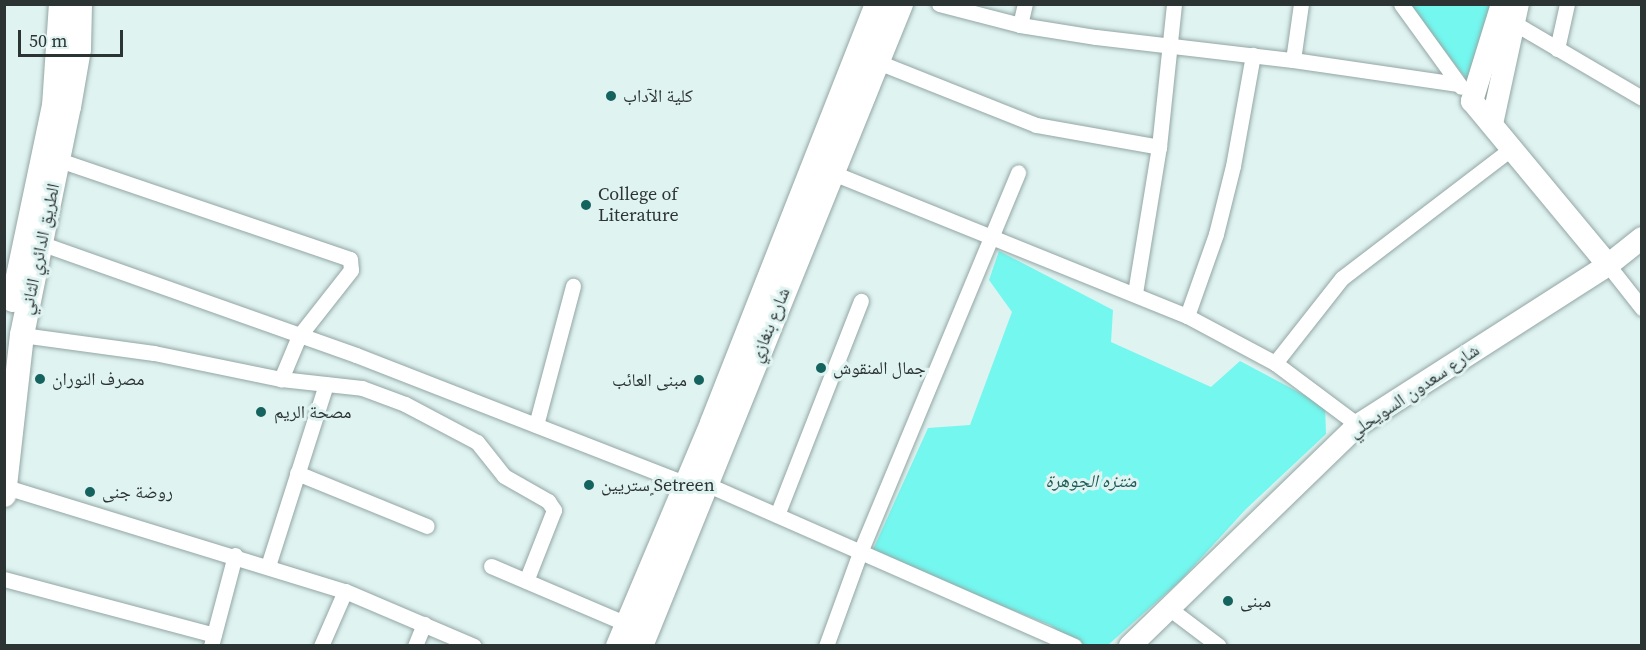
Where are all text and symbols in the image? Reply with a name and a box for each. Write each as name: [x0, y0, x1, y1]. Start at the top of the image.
scale bar: [21, 18, 126, 56]
text: 50 m: [29, 28, 67, 53]
place label: كلية الآداب: [623, 85, 693, 107]
marker: كلية الآداب: [604, 89, 618, 103]
street label: الطريق الدائري الثاني: [16, 181, 64, 317]
place label: College of Literature: [598, 184, 679, 226]
marker: College of Literature: [579, 198, 593, 212]
street label: شارع بنغازي: [745, 284, 795, 366]
street label: شارع سعدون السويحلي: [1345, 339, 1483, 443]
place label: جمال المنقوش: [833, 357, 926, 379]
marker: جمال المنقوش: [814, 361, 828, 375]
place label: مصرف النوران: [52, 368, 145, 390]
place label: مبنى العائب: [612, 369, 687, 391]
marker: مصرف النوران: [33, 372, 47, 386]
marker: مبنى العائب: [692, 373, 706, 387]
place label: مصحة الريم: [274, 401, 352, 423]
marker: مصحة الريم: [252, 403, 270, 421]
park label: منتزه الجوهرة: [1045, 470, 1137, 492]
place label: ستريين ٍSetreen: [601, 474, 715, 496]
marker: ستريين ٍSetreen: [582, 478, 596, 492]
place label: روضة جنى: [102, 481, 173, 503]
marker: روضة جنى: [83, 485, 97, 499]
place label: مبنى: [1240, 590, 1271, 612]
marker: مبنى: [1221, 594, 1235, 608]

